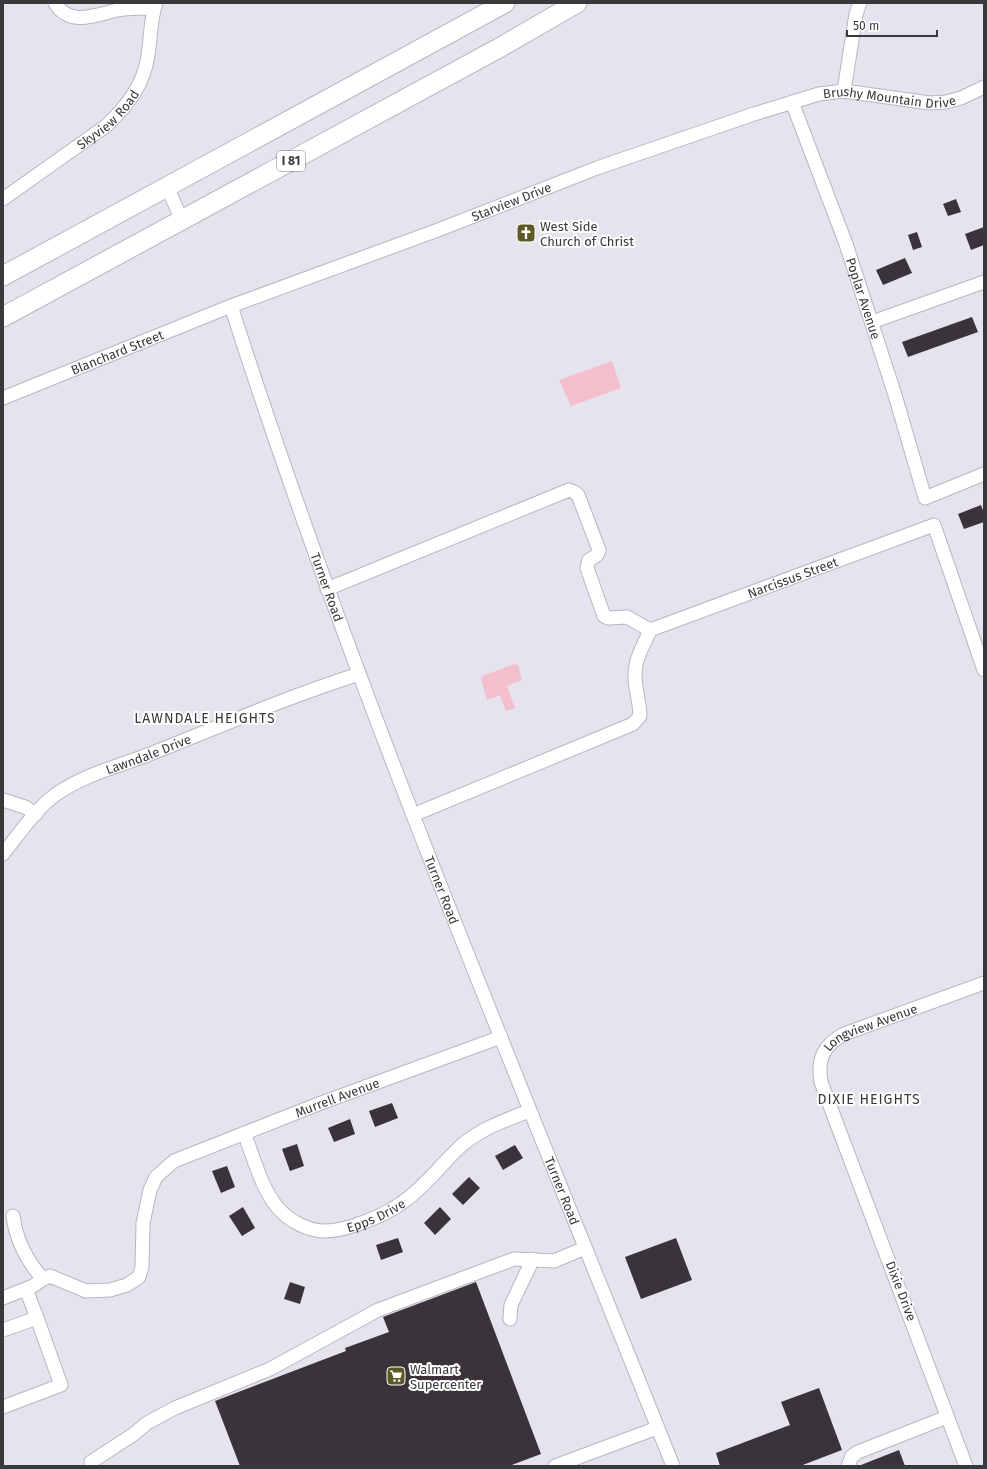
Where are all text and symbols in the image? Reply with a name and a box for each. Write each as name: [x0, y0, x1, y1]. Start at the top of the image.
scale bar: [847, 12, 937, 38]
text: 50 m: [853, 19, 879, 33]
street label: Brushy Mountain Drive: [822, 83, 957, 111]
street label: Skyview Road: [74, 87, 142, 152]
road number: I 81: [277, 151, 305, 171]
street label: Starview Drive: [469, 179, 553, 224]
place label: West Side Church of Christ: [540, 219, 634, 249]
church icon: West Side Church of Christ: [515, 222, 537, 244]
street label: Poplar Avenue: [843, 256, 884, 341]
street label: Blanchard Street: [69, 326, 166, 377]
street label: Turner Road: [308, 551, 347, 623]
street label: Narcissus Street: [745, 554, 840, 601]
district label: LAWNDALE HEIGHTS: [134, 710, 276, 727]
street label: Lawndale Drive: [104, 731, 193, 777]
street label: Turner Road: [422, 854, 462, 926]
street label: Longview Avenue: [820, 1000, 919, 1054]
street label: Murrell Avenue: [293, 1075, 381, 1120]
district label: DIXIE HEIGHTS: [817, 1091, 921, 1108]
street label: Turner Road: [542, 1155, 583, 1227]
street label: Epps Drive: [345, 1195, 408, 1235]
street label: Dixie Drive: [883, 1259, 919, 1323]
place label: Walmart Supercenter: [410, 1362, 481, 1392]
supermarket icon: Walmart Supercenter: [385, 1365, 407, 1387]

